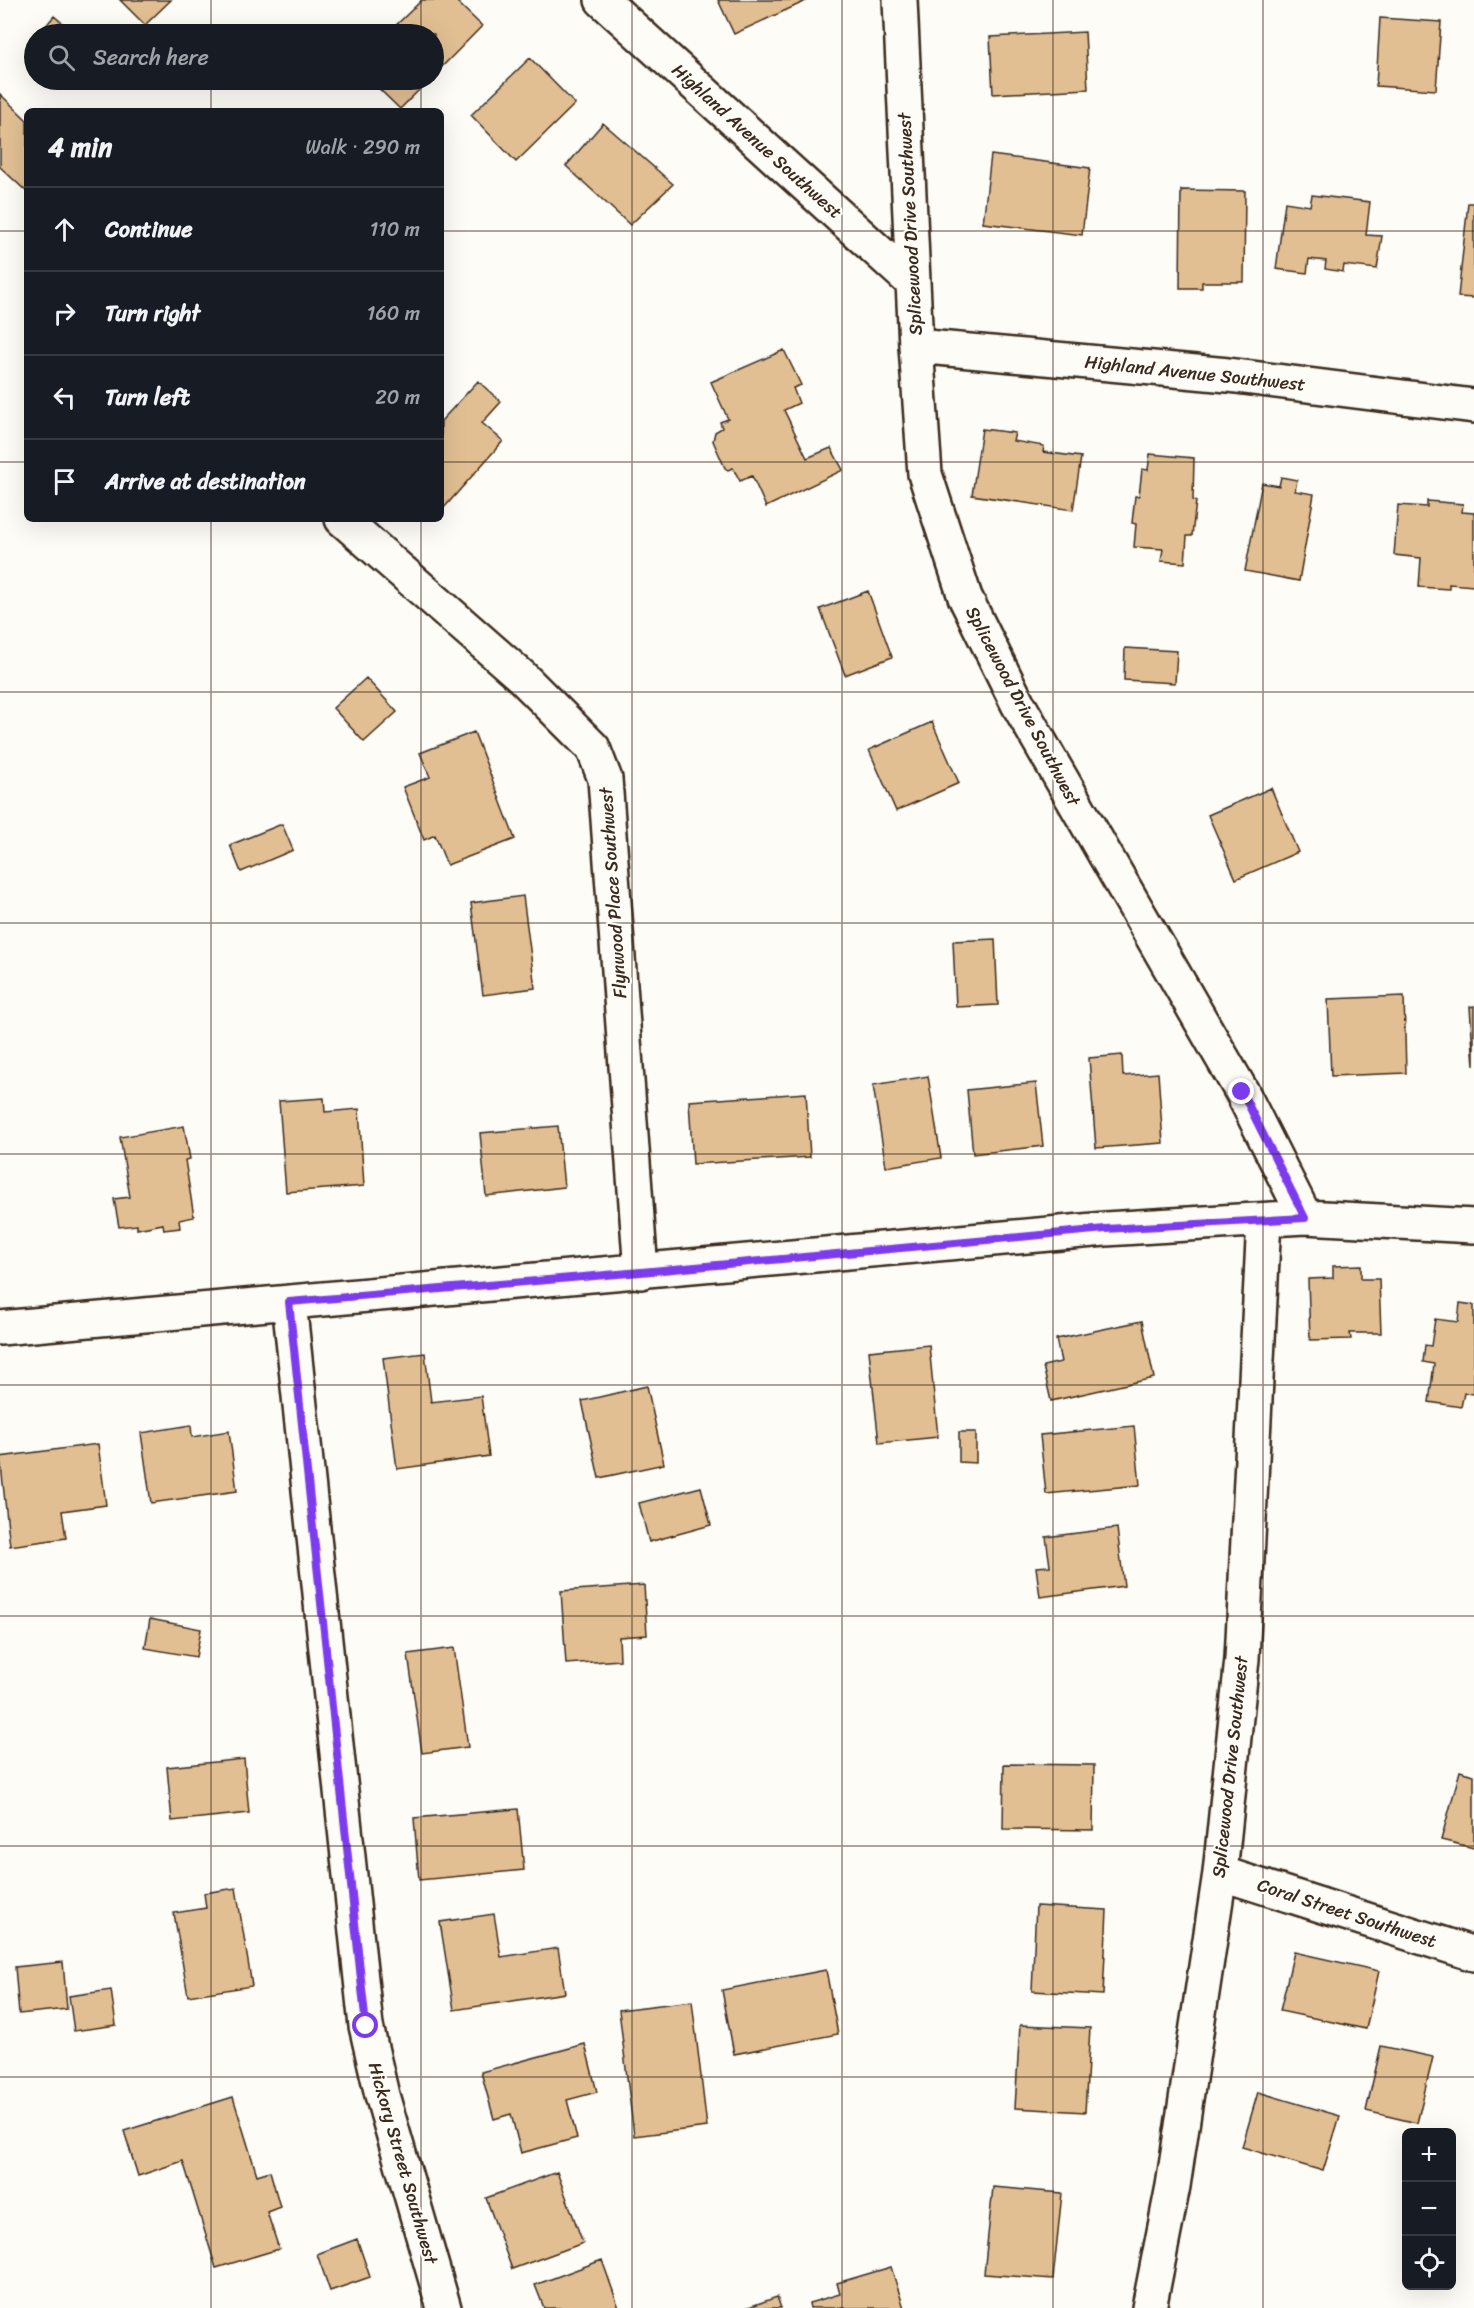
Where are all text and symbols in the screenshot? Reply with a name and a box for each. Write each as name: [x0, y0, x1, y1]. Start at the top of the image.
search box: [24, 24, 444, 90]
text: Search here: [93, 38, 209, 77]
icon: search: [45, 41, 78, 74]
street label: Highland Avenue Southwest: [664, 55, 850, 227]
street label: Splicewood Drive Southwest: [888, 111, 932, 336]
text: 4 min: [48, 124, 112, 170]
text: Walk · 290 m: [305, 130, 420, 165]
text: Continue: [105, 210, 193, 249]
text: 110 m: [370, 212, 420, 247]
icon: ahead: [48, 213, 81, 246]
text: Turn right: [105, 294, 200, 333]
text: 160 m: [367, 296, 420, 331]
icon: right: [48, 297, 81, 330]
street label: Highland Avenue Southwest: [1083, 346, 1307, 400]
text: Turn left: [105, 378, 190, 417]
text: 20 m: [375, 380, 420, 415]
icon: left: [48, 381, 81, 414]
text: Arrive at destination: [105, 462, 306, 501]
icon: arrive: [48, 465, 81, 498]
street label: Splicewood Drive Southwest: [957, 600, 1090, 812]
street label: Flynwood Place Southwest: [590, 786, 636, 1000]
route end: [1228, 1078, 1254, 1104]
street label: Splicewood Drive Southwest: [1202, 1654, 1258, 1879]
street label: Coral Street Southwest: [1253, 1869, 1441, 1957]
route start: [352, 2012, 378, 2038]
street label: Hickory Street Southwest: [359, 2058, 447, 2268]
map controls: [1402, 2128, 1456, 2290]
button: +: [1402, 2128, 1456, 2182]
button: −: [1402, 2182, 1456, 2236]
button: locate: [1402, 2236, 1456, 2290]

